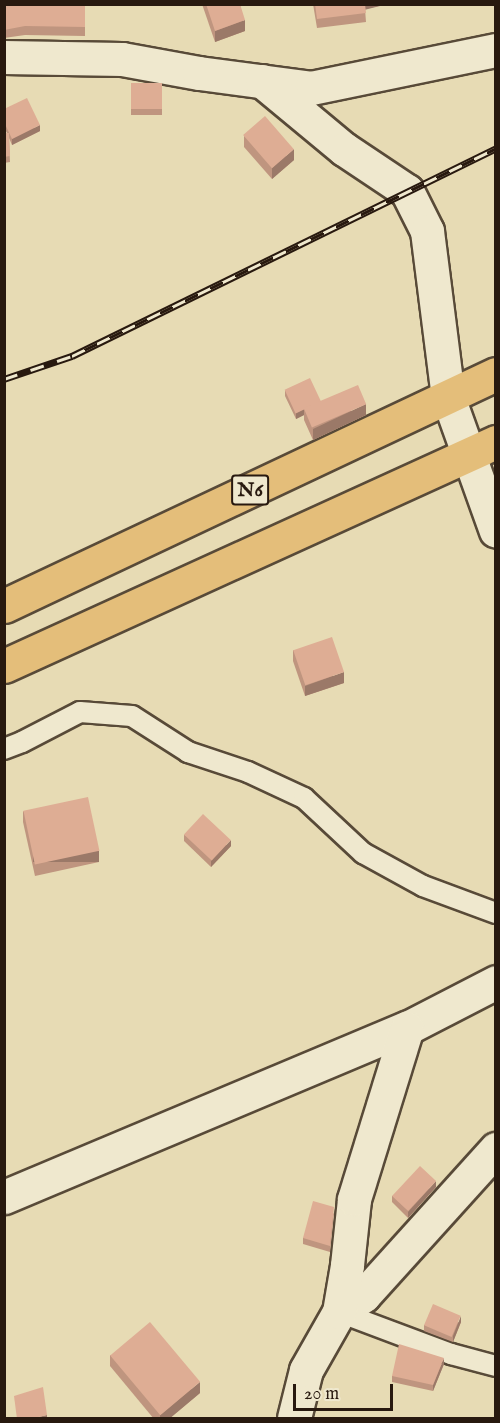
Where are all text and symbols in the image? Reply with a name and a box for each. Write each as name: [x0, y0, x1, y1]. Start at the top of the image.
road number: N6: [230, 473, 270, 507]
scale bar: [296, 1372, 396, 1410]
text: 20 m: [304, 1383, 339, 1406]

